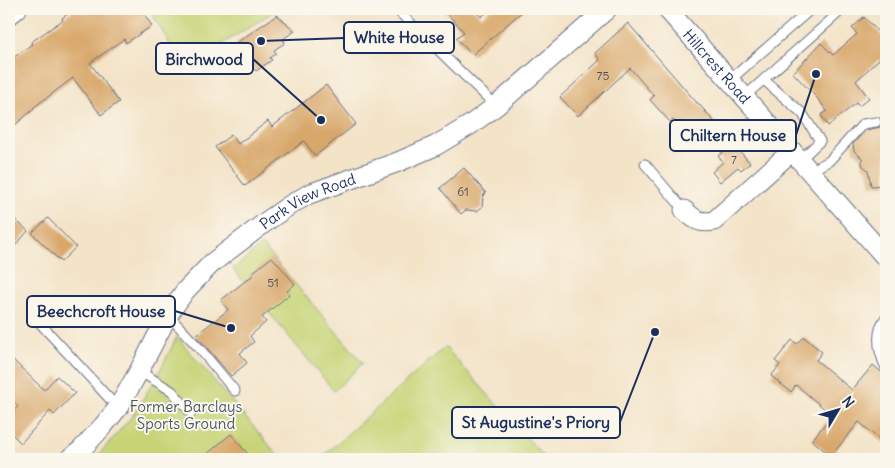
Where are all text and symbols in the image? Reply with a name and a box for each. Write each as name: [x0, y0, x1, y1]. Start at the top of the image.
callout: White House: [344, 22, 454, 53]
street label: Hillcrest Road: [679, 25, 755, 107]
text: White House: [354, 27, 445, 47]
callout: Birchwood: [156, 43, 253, 74]
text: Birchwood: [165, 49, 243, 69]
house number: 75: [597, 68, 609, 83]
callout: Chiltern House: [670, 120, 796, 151]
text: Chiltern House: [680, 125, 786, 145]
house number: 7: [731, 152, 737, 167]
street label: Park View Road: [255, 169, 358, 233]
house number: 61: [457, 184, 469, 199]
house number: 51: [267, 275, 279, 290]
callout: Beechcroft House: [27, 296, 175, 327]
text: Beechcroft House: [37, 301, 166, 321]
north arrow: [812, 386, 862, 436]
text: N: [838, 393, 858, 411]
park label: Former Barclays Sports Ground: [130, 397, 242, 433]
callout: St Augustine's Priory: [452, 407, 620, 438]
text: St Augustine's Priory: [462, 412, 610, 433]

